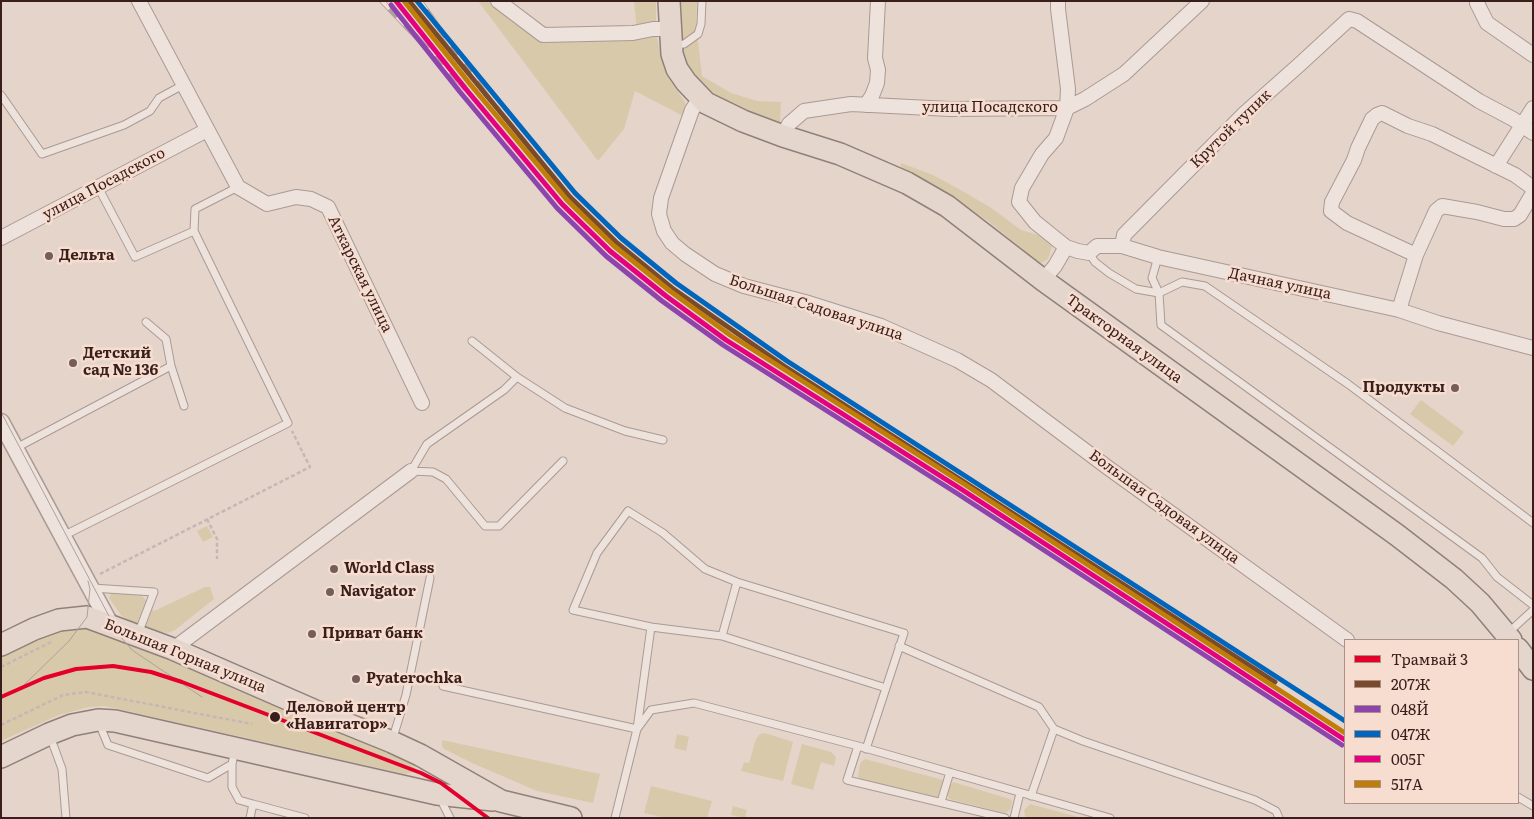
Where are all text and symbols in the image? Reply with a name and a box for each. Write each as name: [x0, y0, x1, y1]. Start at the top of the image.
street label: Крутой тупик: [1187, 86, 1275, 172]
street label: улица Посадского: [922, 99, 1058, 117]
street label: улица Посадского: [40, 144, 168, 224]
street label: Аткарская улица: [324, 213, 396, 335]
place label: Дельта: [59, 247, 115, 265]
marker: Дельта: [43, 250, 55, 262]
street label: Дачная улица: [1227, 264, 1333, 304]
street label: Большая Садовая улица: [727, 271, 905, 345]
street label: Тракторная улица: [1062, 291, 1186, 387]
place label: Детский сад № 136: [83, 345, 158, 380]
marker: Детский сад № 136: [67, 357, 79, 369]
place label: Продукты: [1363, 379, 1445, 397]
marker: Продукты: [1449, 382, 1461, 394]
street label: Большая Садовая улица: [1085, 446, 1243, 568]
place label: World Class: [344, 560, 434, 578]
marker: World Class: [328, 563, 340, 575]
place label: Navigator: [340, 583, 416, 601]
marker: Navigator: [324, 586, 336, 598]
street label: Большая Горная улица: [101, 615, 269, 697]
place label: Приват банк: [322, 625, 423, 643]
marker: Приват банк: [306, 628, 318, 640]
legend: [1344, 639, 1519, 804]
text: Трамвай 3: [1391, 647, 1468, 670]
place label: Pyaterochka: [366, 670, 462, 688]
text: 207Ж: [1391, 672, 1430, 695]
marker: Pyaterochka: [350, 673, 362, 685]
text: 048Й: [1391, 697, 1429, 720]
place label: Деловой центр «Навигатор»: [286, 699, 406, 734]
marker: Деловой центр «Навигатор»: [268, 710, 282, 724]
text: 047Ж: [1391, 722, 1430, 745]
text: 005Г: [1391, 747, 1425, 770]
text: 517А: [1391, 772, 1423, 795]

